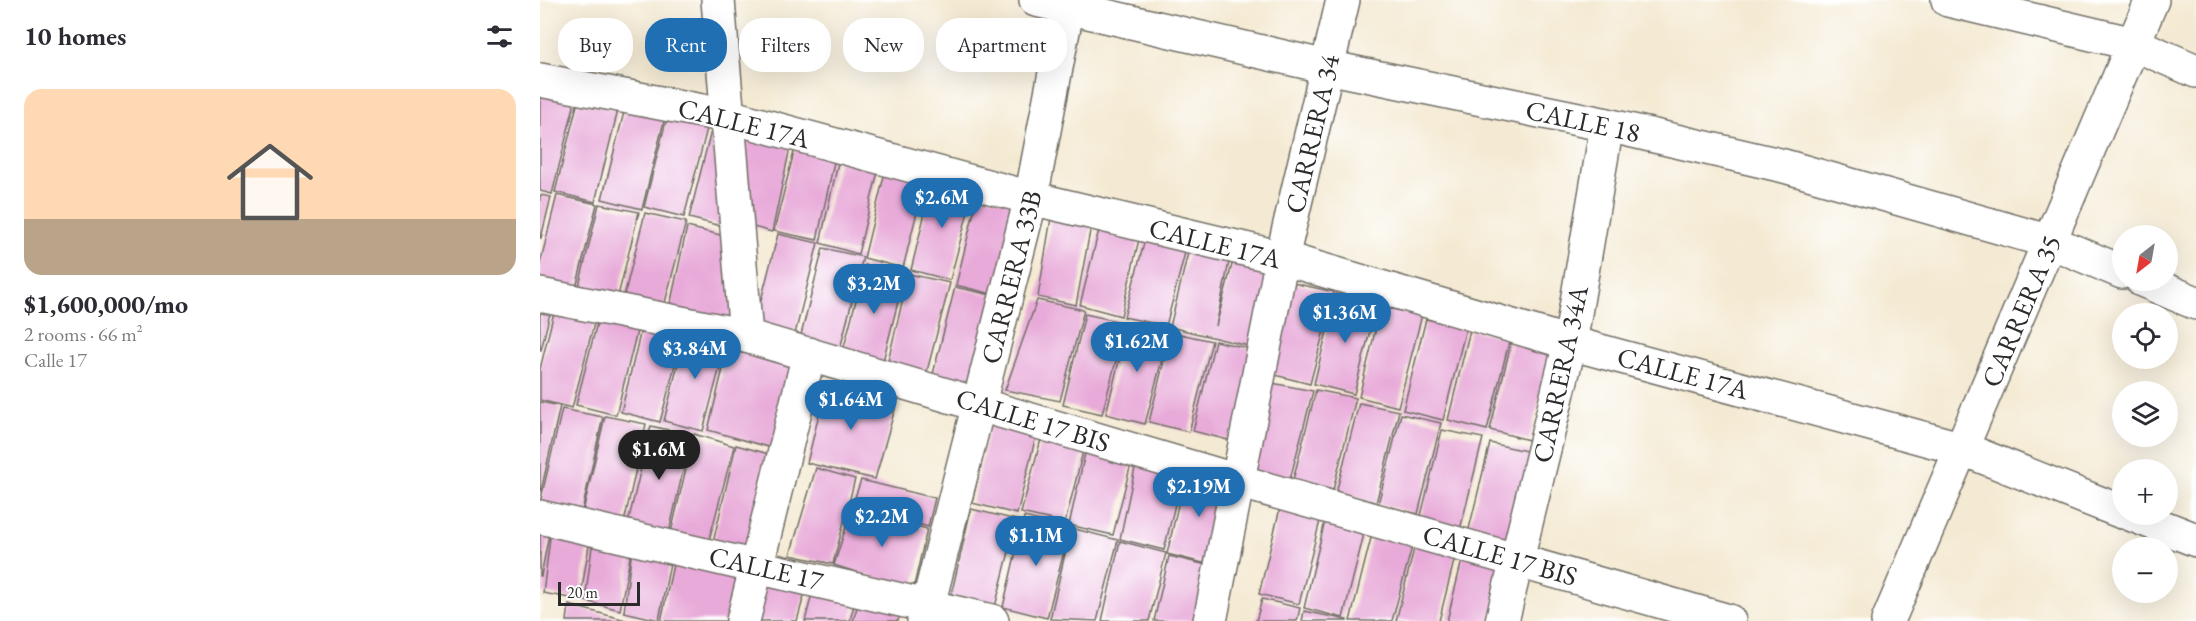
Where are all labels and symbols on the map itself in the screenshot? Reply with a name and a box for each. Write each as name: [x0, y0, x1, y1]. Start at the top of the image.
street label: CARRERA 34: [1277, 50, 1347, 217]
street label: CALLE 17A: [674, 90, 814, 156]
street label: CALLE 18: [1523, 92, 1643, 150]
pin: $2.6M: [900, 178, 984, 229]
street label: CARRERA 33B: [973, 187, 1049, 367]
street label: CALLE 17A: [1145, 210, 1285, 276]
north arrow: [2112, 225, 2178, 291]
street label: CARRERA 35: [1973, 230, 2069, 392]
pin: $3.2M: [832, 264, 916, 315]
street label: CARRERA 34A: [1524, 282, 1596, 466]
pin: $1.36M: [1296, 293, 1394, 344]
pin: $1.62M: [1088, 322, 1186, 373]
pin: $3.84M: [646, 329, 744, 380]
street label: CALLE 17A: [1613, 339, 1753, 407]
pin: $1.64M: [802, 380, 900, 431]
street label: CALLE 17 BIS: [952, 380, 1114, 460]
pin: $1.6M: [617, 430, 701, 481]
pin: $2.19M: [1150, 467, 1248, 518]
pin: $2.2M: [840, 497, 924, 548]
pin: $1.1M: [994, 516, 1078, 567]
street label: CALLE 17 BIS: [1419, 516, 1581, 594]
street label: CALLE 17: [706, 538, 827, 598]
scale bar: [558, 579, 640, 606]

